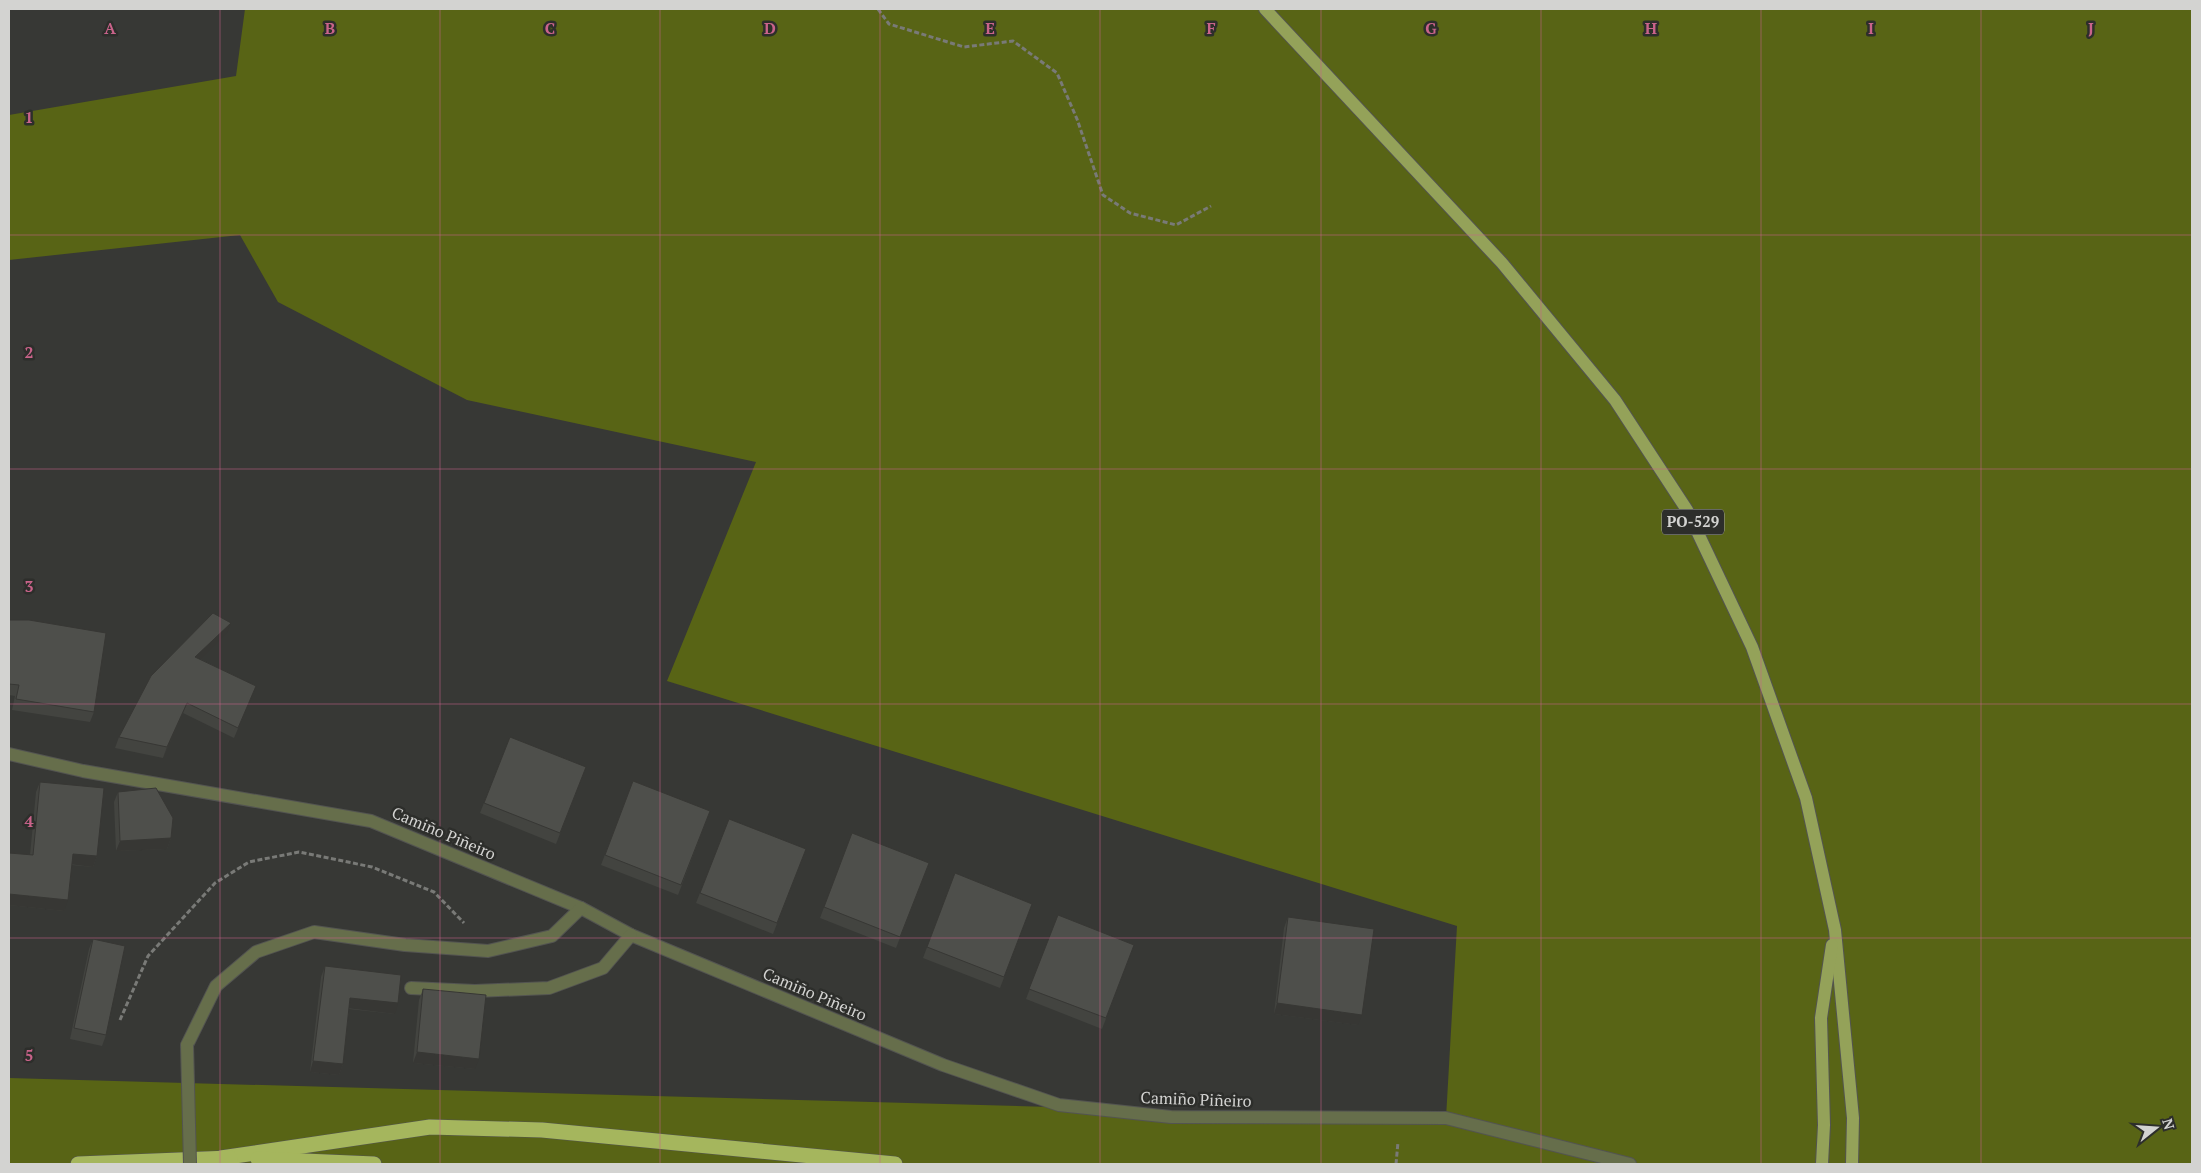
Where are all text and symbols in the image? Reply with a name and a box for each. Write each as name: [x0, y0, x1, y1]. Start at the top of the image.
text: A: [104, 17, 116, 39]
text: B: [325, 17, 335, 39]
text: C: [545, 17, 555, 39]
text: D: [764, 17, 776, 39]
text: E: [985, 17, 995, 39]
text: F: [1206, 17, 1216, 39]
text: G: [1425, 17, 1437, 39]
text: H: [1645, 17, 1657, 39]
text: I: [1868, 17, 1874, 39]
text: J: [2088, 17, 2094, 39]
text: 1: [24, 106, 34, 128]
text: 2: [24, 341, 34, 363]
road number: PO-529: [1662, 510, 1724, 534]
text: 3: [24, 575, 34, 597]
street label: Camiño Piñeiro: [389, 801, 500, 865]
text: 4: [24, 810, 34, 832]
street label: Camiño Piñeiro: [760, 962, 871, 1026]
text: 5: [24, 1044, 34, 1066]
street label: Camiño Piñeiro: [1140, 1086, 1252, 1112]
north arrow: [2131, 1103, 2181, 1153]
text: N: [2158, 1116, 2180, 1132]

